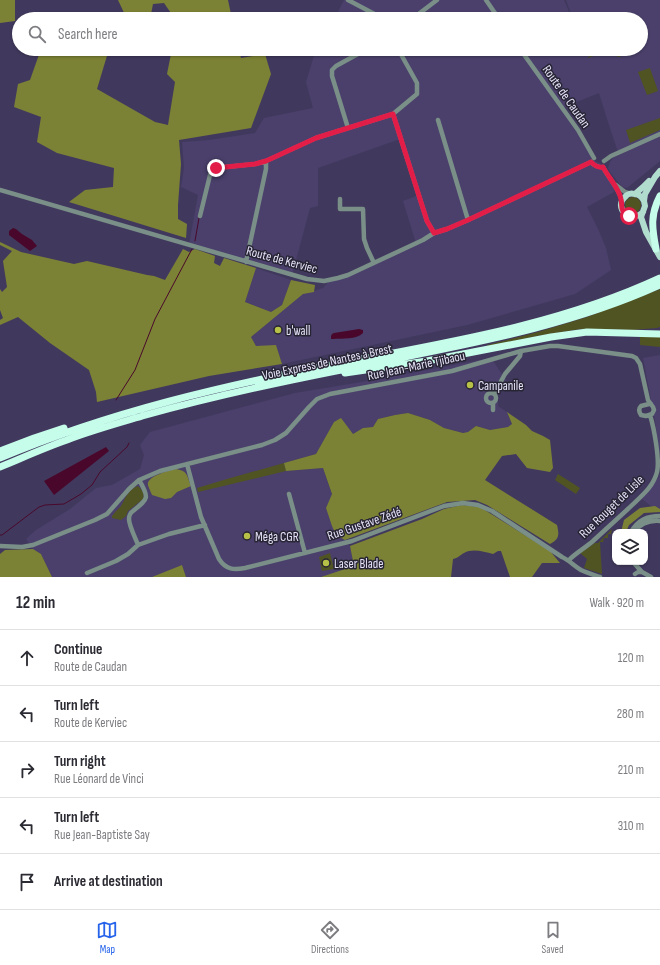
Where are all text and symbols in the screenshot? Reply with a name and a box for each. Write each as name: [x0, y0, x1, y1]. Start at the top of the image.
search box: [12, 12, 648, 56]
icon: search: [26, 23, 48, 45]
text: Search here: [58, 25, 118, 44]
street label: Route de Caudan: [539, 62, 594, 131]
route end: [207, 159, 225, 177]
route start: [620, 207, 638, 225]
street label: Route de Kerviec: [244, 243, 319, 277]
place label: b'wall: [286, 323, 310, 339]
marker: b'wall: [273, 325, 283, 335]
street label: Voie Express de Nantes à Brest: [261, 340, 394, 384]
street label: Rue Jean-Marie Tjibaou: [366, 348, 466, 384]
place label: Campanile: [478, 378, 523, 394]
marker: Campanile: [465, 380, 475, 390]
street label: Rue Rouget de Lisle: [576, 472, 647, 542]
street label: Rue Gustave Zédé: [325, 504, 404, 544]
place label: Méga CGR: [255, 529, 299, 545]
map controls: [612, 529, 648, 565]
button: layers: [612, 529, 648, 565]
marker: Méga CGR: [242, 531, 252, 541]
place label: Laser Blade: [334, 556, 383, 572]
marker: Laser Blade: [321, 558, 331, 568]
text: 12 min: [16, 593, 55, 613]
text: Walk · 920 m: [589, 595, 644, 611]
text: Continue: [54, 640, 103, 659]
icon: ahead: [16, 647, 38, 669]
text: 120 m: [618, 650, 644, 666]
text: Route de Caudan: [54, 659, 127, 675]
text: Turn left: [54, 696, 99, 715]
icon: left: [16, 703, 38, 725]
text: 280 m: [617, 706, 644, 722]
text: Route de Kerviec: [54, 715, 127, 731]
text: Turn right: [54, 752, 106, 771]
icon: right: [16, 759, 38, 781]
text: 210 m: [618, 762, 644, 778]
text: Rue Léonard de Vinci: [54, 771, 144, 787]
text: Turn left: [54, 808, 99, 827]
icon: left: [16, 815, 38, 837]
text: 310 m: [618, 818, 644, 834]
text: Rue Jean-Baptiste Say: [54, 827, 150, 843]
icon: arrive: [16, 871, 38, 893]
text: Arrive at destination: [54, 872, 163, 891]
tab: Map: [96, 919, 118, 956]
tab: Directions: [311, 919, 349, 956]
tab: Saved: [542, 919, 564, 956]

